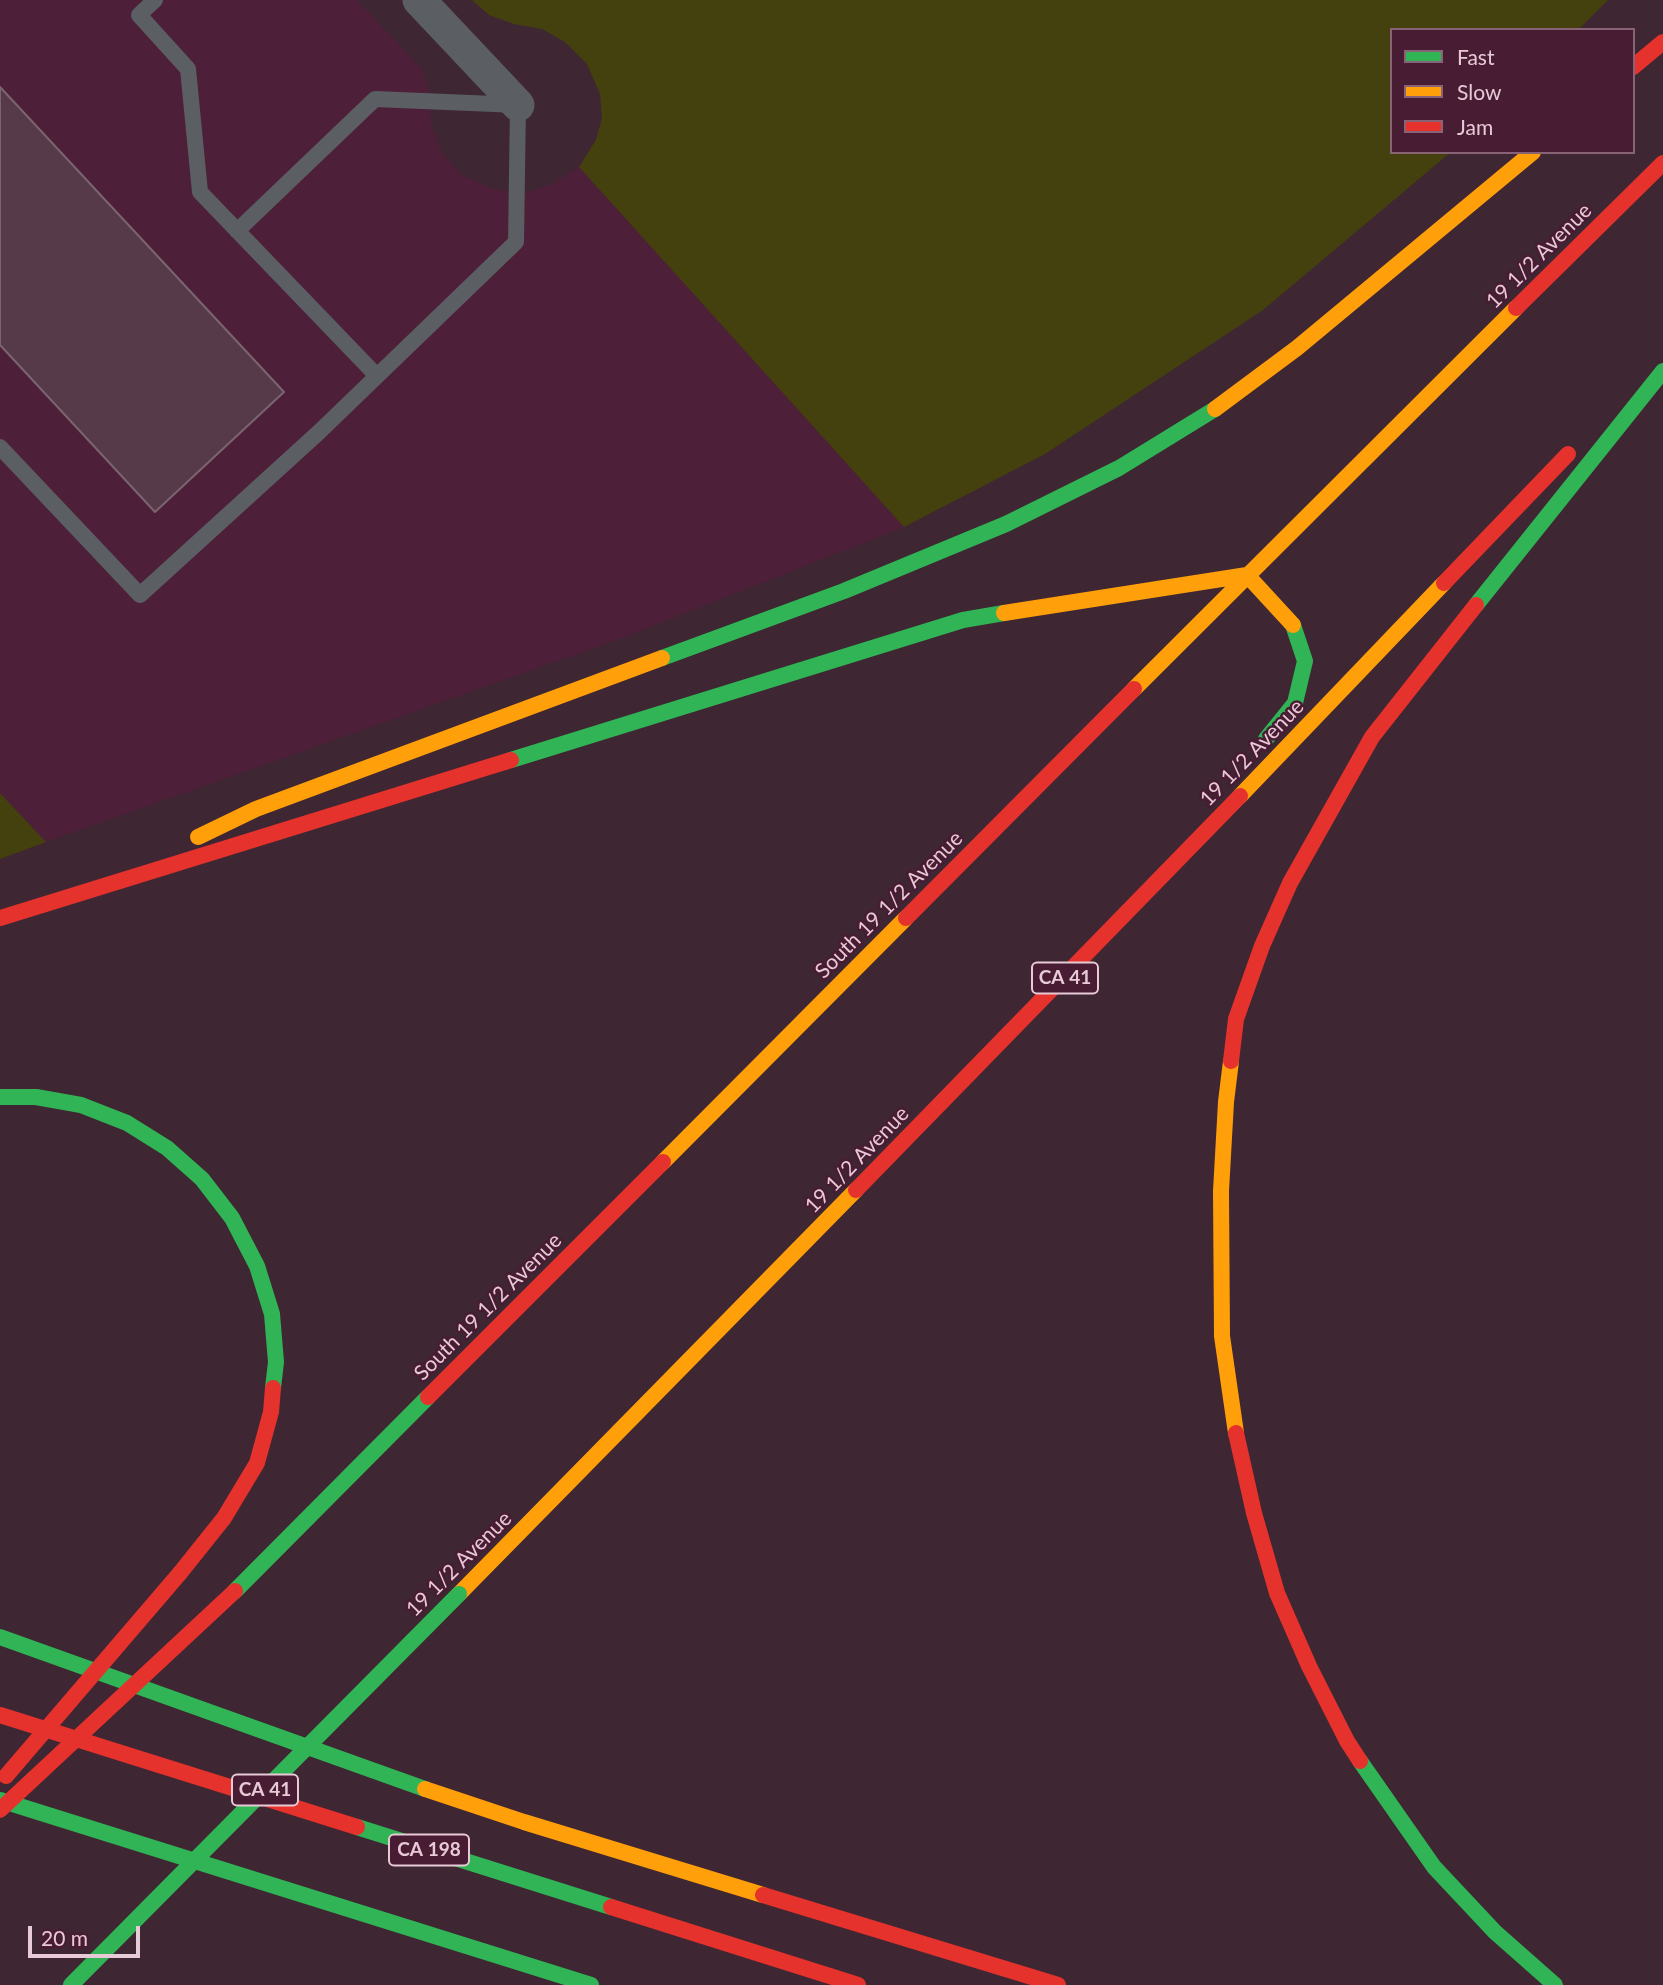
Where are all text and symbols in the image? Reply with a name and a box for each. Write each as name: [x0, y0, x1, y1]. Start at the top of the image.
legend: [1390, 28, 1635, 154]
text: Fast: [1457, 44, 1494, 69]
text: Slow: [1457, 79, 1501, 104]
text: Jam: [1457, 114, 1493, 139]
street label: 19 1/2 Avenue: [1481, 198, 1597, 314]
street label: 19 1/2 Avenue: [1195, 694, 1309, 812]
street label: South 19 1/2 Avenue: [810, 826, 968, 984]
road number: CA 41: [1032, 962, 1098, 994]
street label: 19 1/2 Avenue: [800, 1101, 914, 1219]
street label: South 19 1/2 Avenue: [409, 1228, 567, 1386]
street label: 19 1/2 Avenue: [401, 1506, 517, 1622]
road number: CA 41: [232, 1774, 298, 1806]
road number: CA 198: [389, 1834, 469, 1866]
scale bar: [32, 1912, 144, 1956]
text: 20 m: [41, 1925, 88, 1950]

